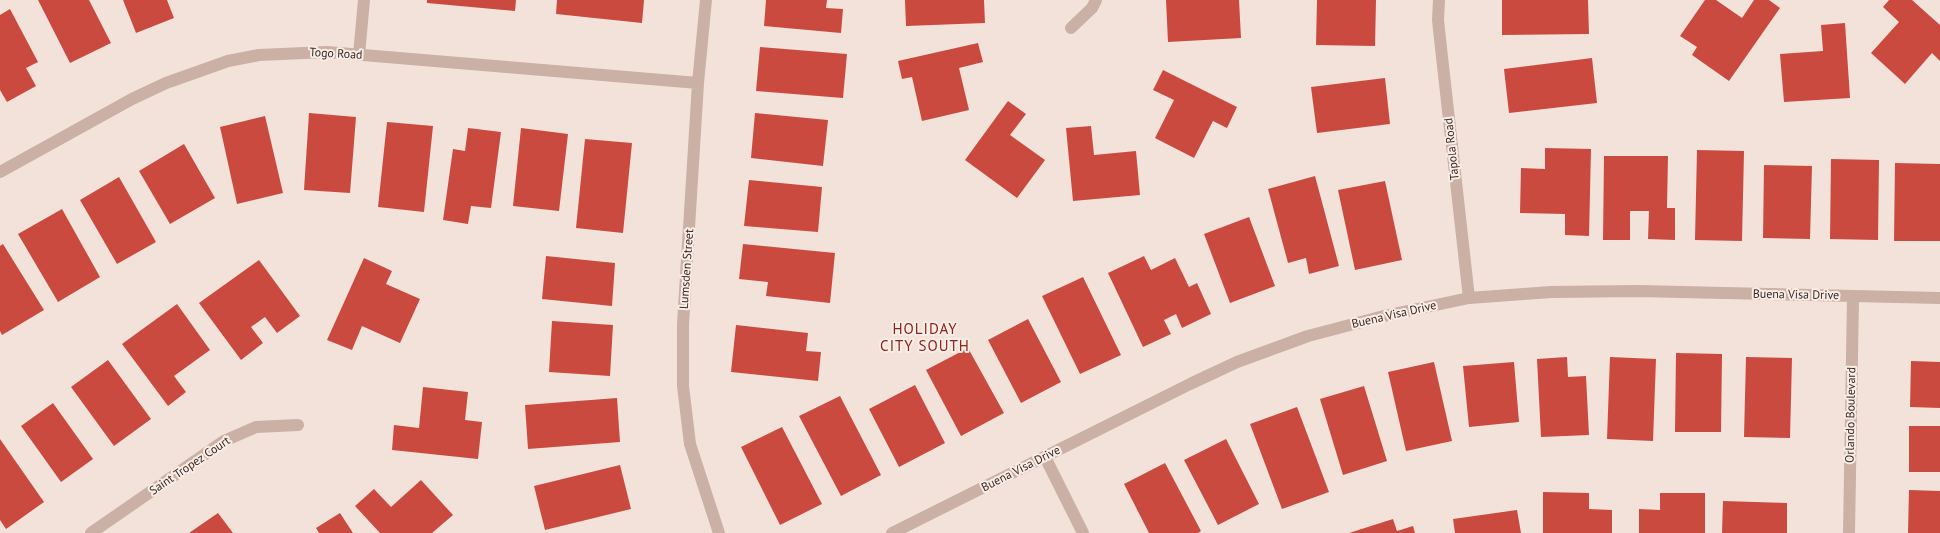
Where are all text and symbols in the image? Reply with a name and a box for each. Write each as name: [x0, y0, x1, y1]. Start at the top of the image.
street label: Togo Road: [309, 45, 363, 63]
street label: Tapola Road: [1442, 117, 1462, 181]
street label: Lumsden Street: [677, 228, 697, 310]
street label: Buena Visa Drive: [1753, 287, 1839, 303]
street label: Buena Visa Drive: [1350, 298, 1438, 332]
district label: HOLIDAY CITY SOUTH: [879, 321, 971, 356]
street label: Orlando Boulevard: [1843, 367, 1859, 463]
street label: Saint Tropez Court: [147, 434, 233, 498]
street label: Buena Visa Drive: [979, 443, 1063, 495]

